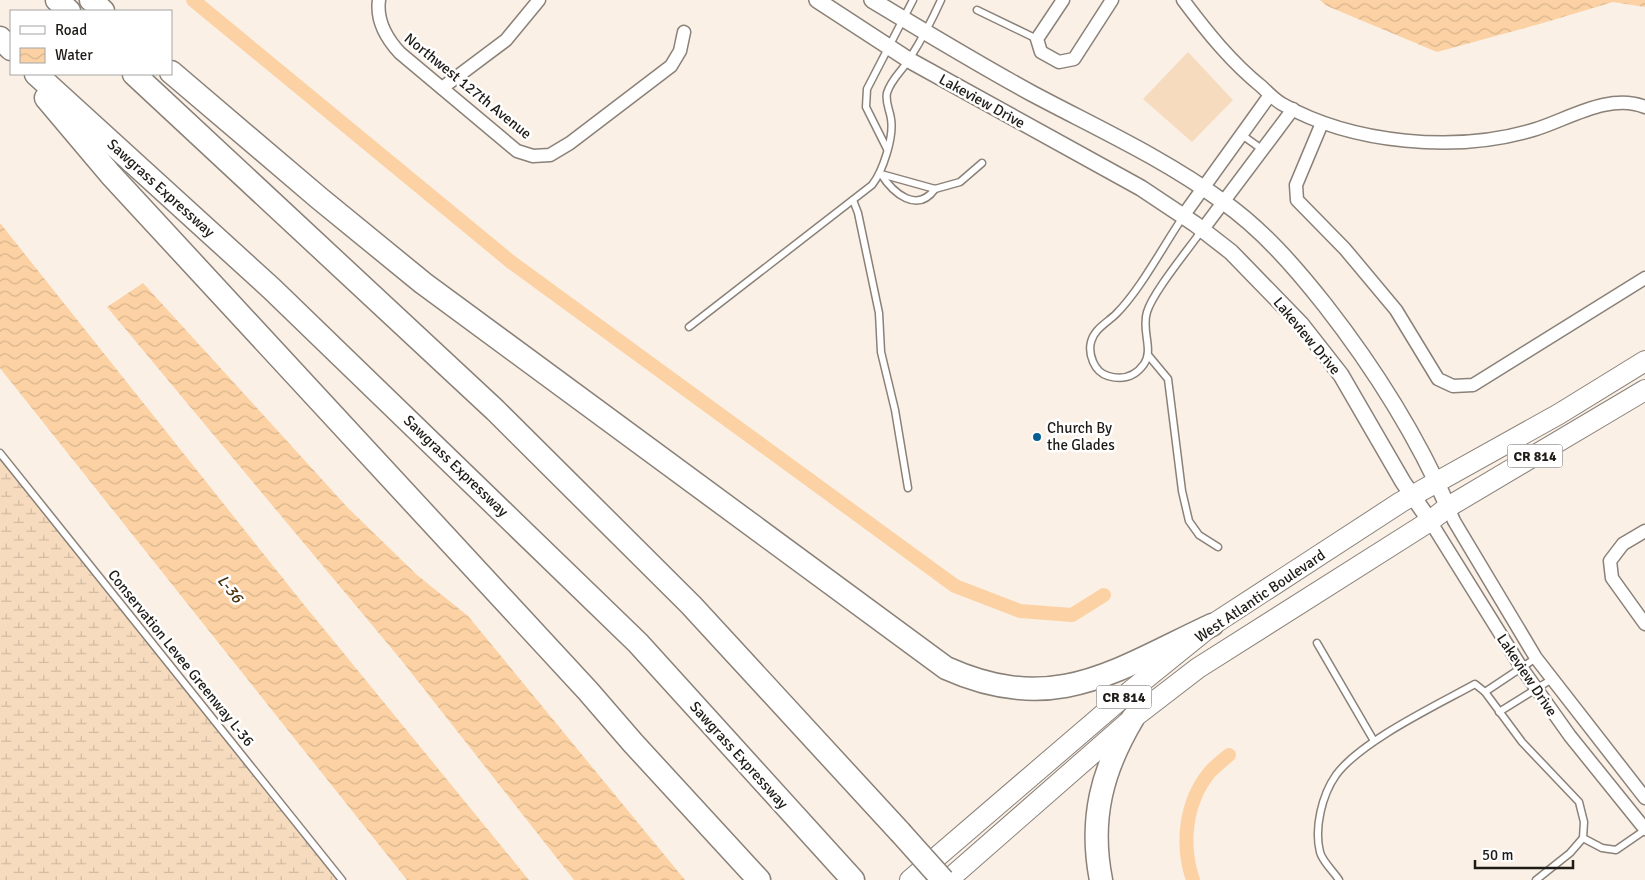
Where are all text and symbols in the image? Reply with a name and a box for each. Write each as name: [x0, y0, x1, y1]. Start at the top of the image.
legend: [10, 10, 172, 75]
text: Road: [55, 21, 87, 39]
street label: Northwest 127th Avenue: [401, 29, 535, 143]
text: Water: [55, 46, 93, 64]
street label: Lakeview Drive: [936, 70, 1028, 132]
street label: Sawgrass Expressway: [104, 135, 218, 241]
street label: Lakeview Drive: [1269, 294, 1345, 378]
street label: Sawgrass Expressway: [400, 411, 512, 521]
place label: Church By the Glades: [1047, 419, 1115, 454]
marker: Church By the Glades: [1031, 431, 1043, 443]
road number: CR 814: [1508, 444, 1562, 468]
street label: West Atlantic Boulevard: [1191, 546, 1329, 646]
street label: Conservation Levee Greenway L-36: [104, 566, 258, 750]
water label: L-36: [213, 571, 248, 608]
street label: Lakeview Drive: [1493, 630, 1561, 720]
road number: CR 814: [1096, 686, 1152, 709]
street label: Sawgrass Expressway: [686, 698, 792, 812]
scale bar: [1475, 838, 1572, 870]
text: 50 m: [1482, 846, 1513, 864]

